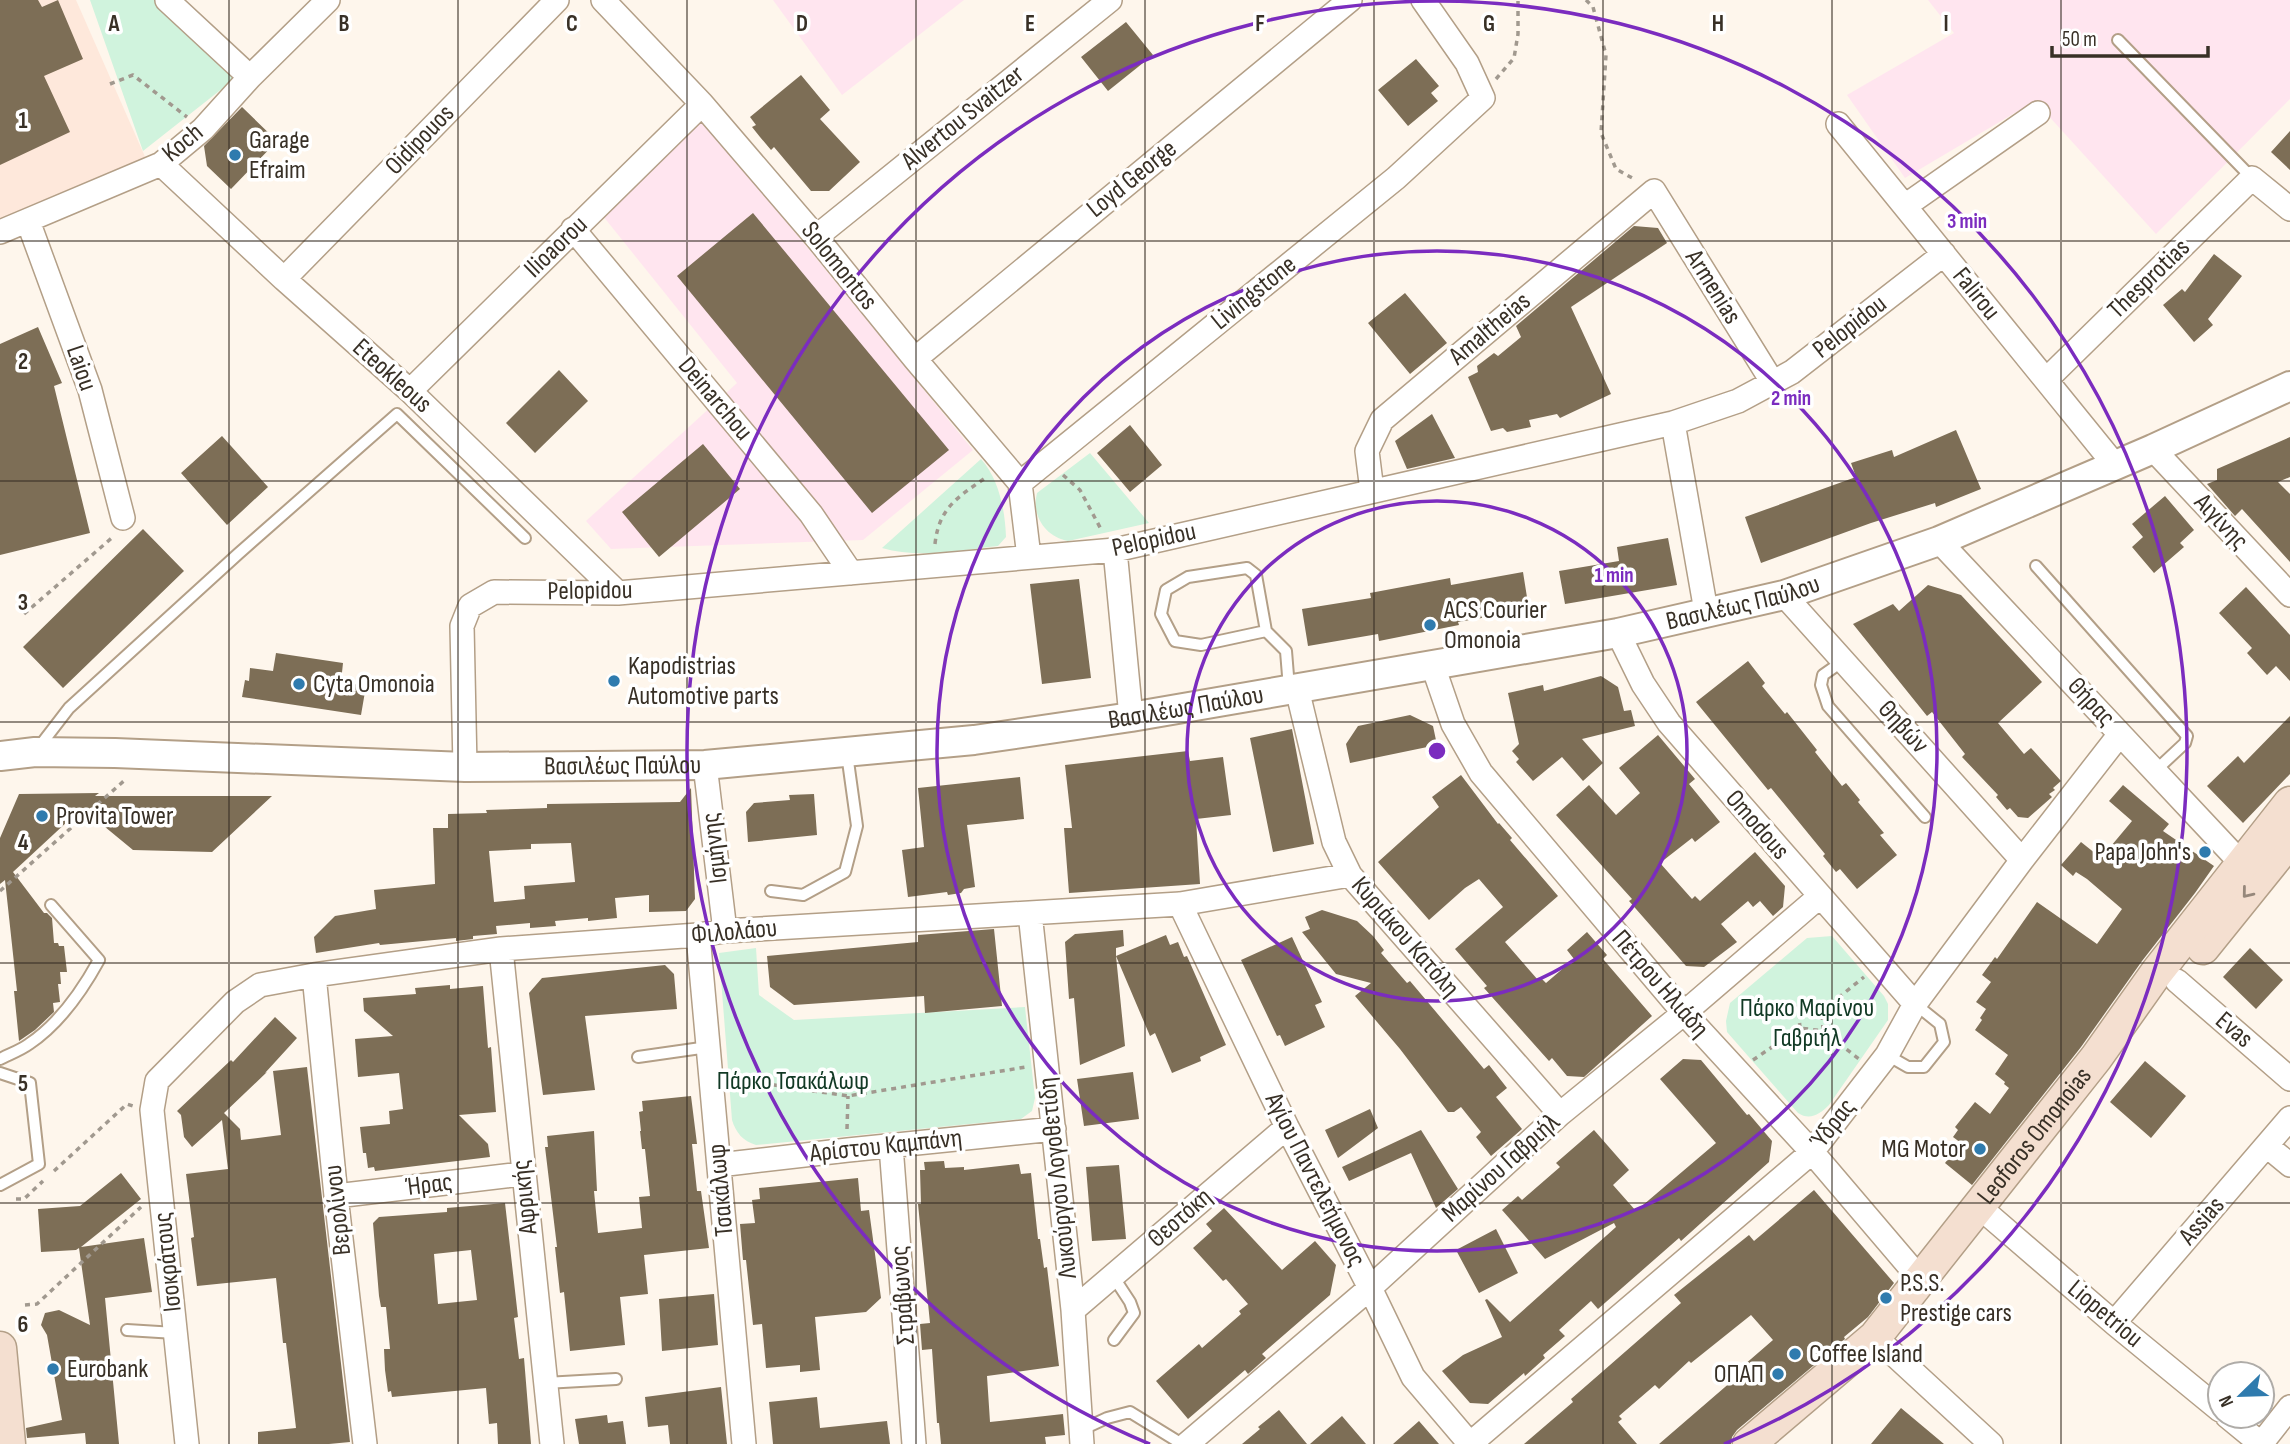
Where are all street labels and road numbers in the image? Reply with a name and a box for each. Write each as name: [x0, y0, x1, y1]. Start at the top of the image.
street label: Alvertou Svaitzer: [895, 59, 1031, 177]
street label: Oidipouos: [379, 98, 461, 182]
street label: Koch: [156, 117, 210, 169]
street label: Loyd George: [1081, 133, 1183, 225]
street label: Ilioaorou: [518, 210, 594, 284]
street label: Solomontos: [794, 216, 884, 316]
street label: Thesprotias: [2102, 232, 2196, 326]
street label: Armenias: [1678, 243, 1748, 330]
street label: Livingstone: [1205, 249, 1303, 337]
street label: Falirou: [1946, 262, 2006, 326]
street label: Amaltheias: [1442, 286, 1537, 373]
street label: Pelopidou: [1807, 289, 1893, 365]
street label: Eteokleous: [346, 332, 438, 420]
street label: Laiou: [59, 341, 103, 395]
street label: Deinarchou: [671, 351, 759, 447]
street label: Αιγίνης: [2187, 487, 2255, 557]
street label: Pelopidou: [1109, 516, 1199, 564]
street label: Βασιλέως Παύλου: [1663, 568, 1824, 637]
street label: Pelopidou: [547, 575, 633, 607]
street label: Θήρας: [2061, 671, 2121, 733]
street label: Βασιλέως Παύλου: [1106, 679, 1266, 736]
street label: Θηβών: [1871, 694, 1935, 760]
street label: Βασιλέως Παύλου: [544, 750, 701, 782]
street label: Omodous: [1718, 784, 1796, 866]
street label: Ισμήνης: [695, 811, 735, 885]
street label: Κυριάκου Κατόλη: [1344, 871, 1466, 1003]
street label: Φιλολάου: [690, 913, 778, 951]
street label: Πέτρου Ηλιάδη: [1605, 924, 1715, 1044]
street label: Evas: [2209, 1005, 2259, 1055]
street label: Leoforos Omonoias: [1971, 1061, 2098, 1210]
street label: Λυκούργου Λογοθετίδη: [1032, 1076, 1084, 1281]
street label: Αγίου Παντελεήμονος: [1257, 1087, 1372, 1272]
street label: Ύδρας: [1803, 1093, 1862, 1156]
street label: Μαρίνου Γαβριήλ: [1436, 1107, 1567, 1229]
street label: Αρίστου Καμπάνη: [807, 1123, 964, 1170]
street label: Τσακάλωφ: [702, 1142, 740, 1238]
street label: Αφρικής: [506, 1158, 544, 1237]
street label: Βερολίνου: [318, 1163, 358, 1257]
street label: Ήρας: [403, 1167, 454, 1203]
street label: Θεοτόκη: [1142, 1182, 1218, 1254]
street label: Assias: [2172, 1191, 2231, 1252]
street label: Ισοκράτους: [147, 1211, 189, 1313]
street label: Στράβωνος: [884, 1244, 922, 1346]
street label: Liopetriou: [2061, 1274, 2149, 1354]

